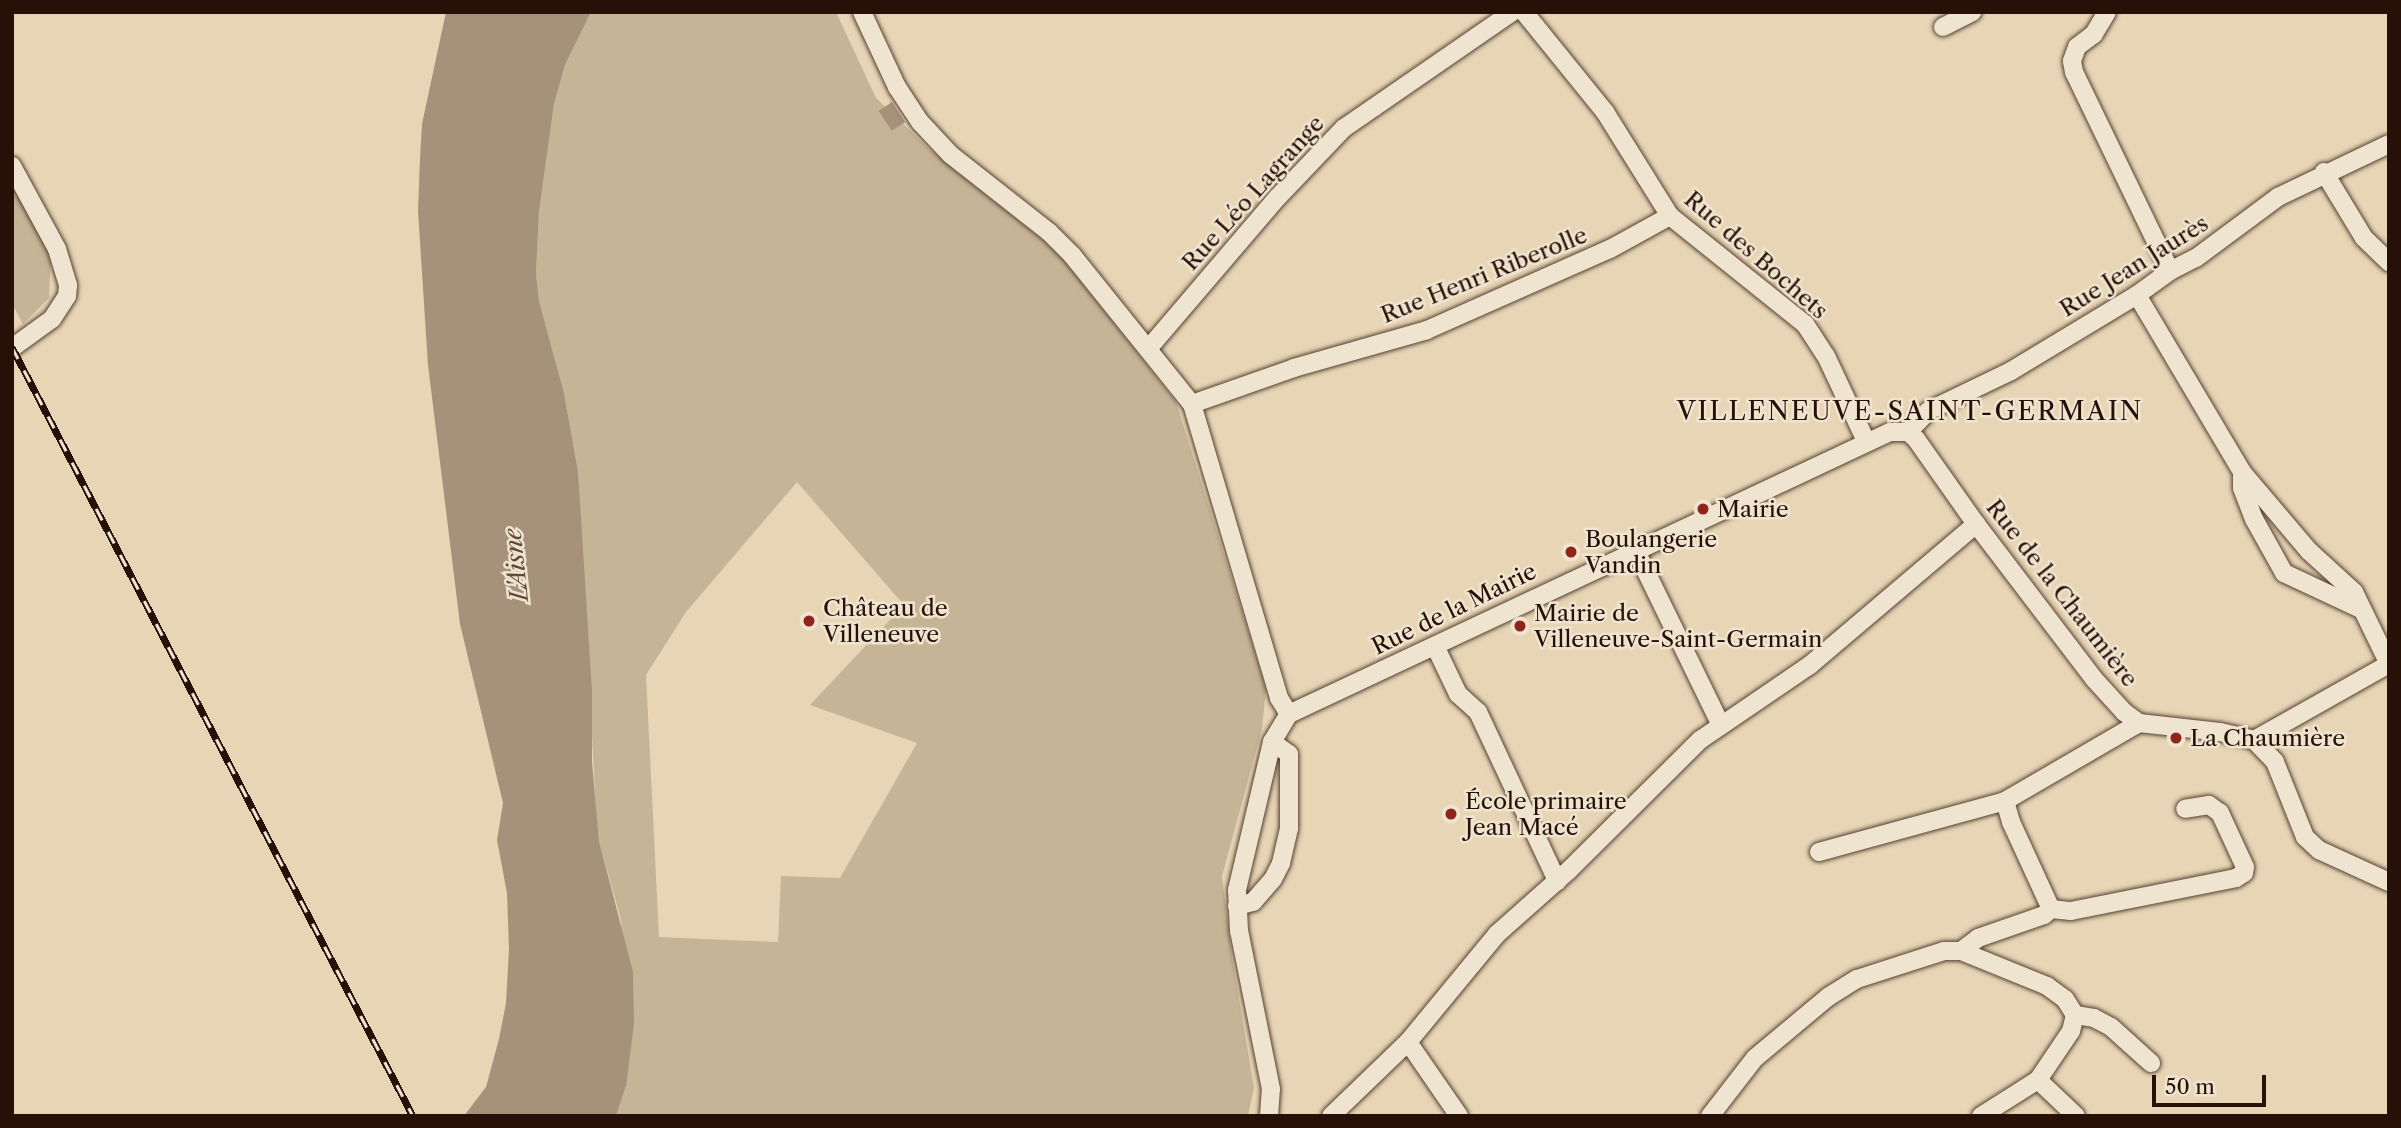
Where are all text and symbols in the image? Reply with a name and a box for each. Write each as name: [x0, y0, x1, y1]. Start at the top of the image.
street label: Rue Léo Lagrange: [1176, 110, 1330, 276]
street label: Rue des Bochets: [1679, 185, 1833, 325]
street label: Rue Jean Jaurès: [2055, 209, 2213, 323]
street label: Rue Henri Riberolle: [1377, 221, 1591, 329]
district label: VILLENEUVE-SAINT-GERMAIN: [1680, 396, 2140, 428]
street label: Rue de la Chaumière: [1980, 494, 2144, 692]
place label: Mairie: [1717, 495, 1789, 523]
marker: Mairie: [1695, 501, 1711, 517]
place label: Boulangerie Vandin: [1585, 525, 1717, 579]
water label: L'Aisne: [498, 527, 534, 603]
marker: Boulangerie Vandin: [1563, 544, 1579, 560]
street label: Rue de la Mairie: [1367, 557, 1541, 661]
place label: Château de Villeneuve: [823, 594, 948, 648]
place label: Mairie de Villeneuve-Saint-Germain: [1534, 599, 1822, 653]
marker: Château de Villeneuve: [801, 613, 817, 629]
marker: Mairie de Villeneuve-Saint-Germain: [1512, 618, 1528, 634]
place label: La Chaumière: [2190, 724, 2345, 752]
marker: La Chaumière: [2168, 730, 2184, 746]
place label: École primaire Jean Macé: [1465, 787, 1627, 841]
marker: École primaire Jean Macé: [1443, 806, 1459, 822]
scale bar: [2156, 1062, 2270, 1106]
text: 50 m: [2165, 1074, 2215, 1099]

